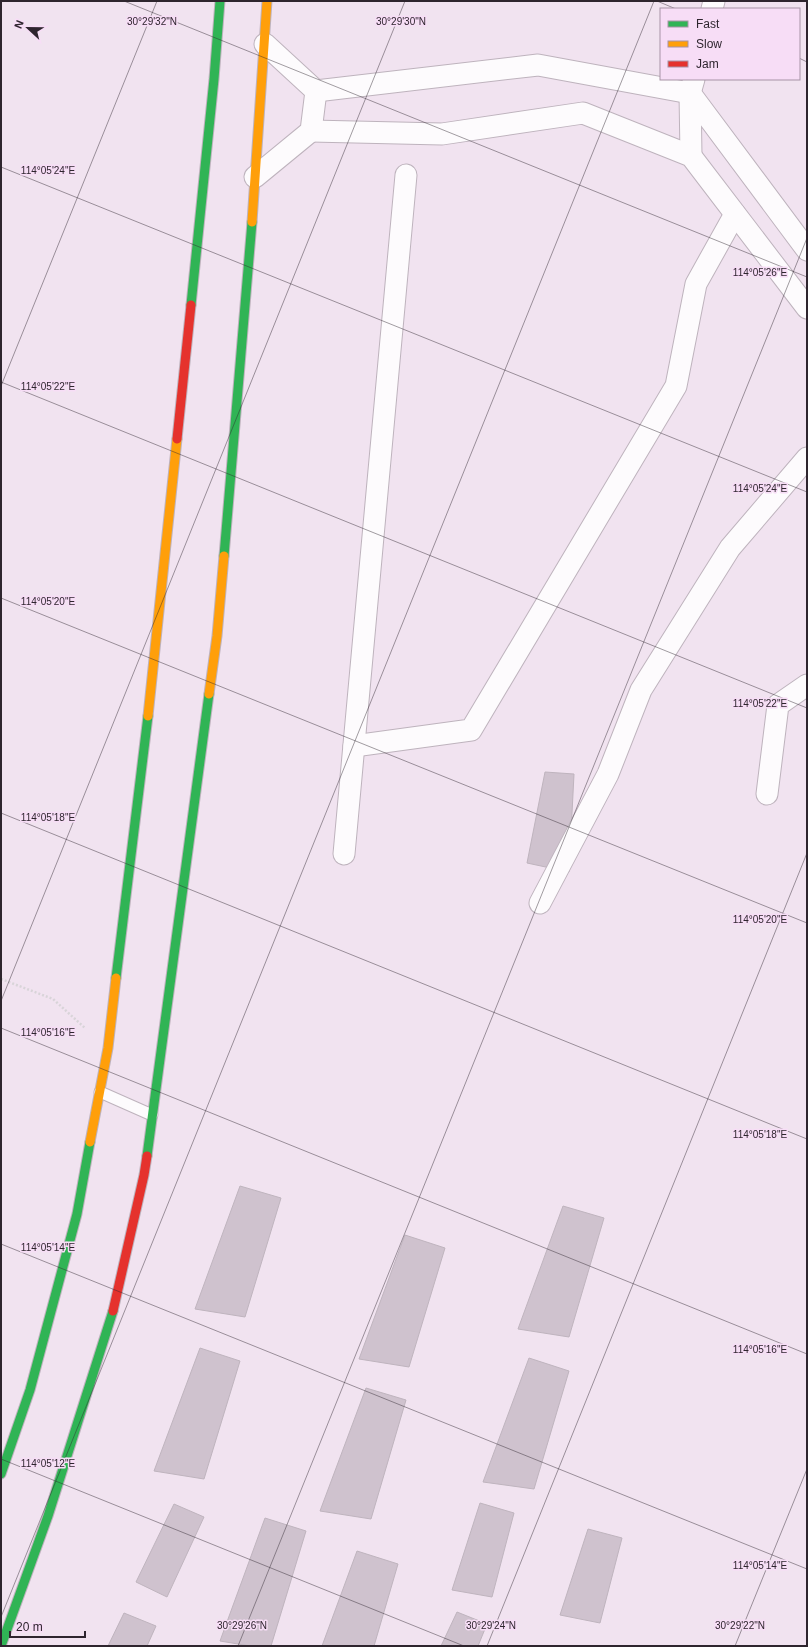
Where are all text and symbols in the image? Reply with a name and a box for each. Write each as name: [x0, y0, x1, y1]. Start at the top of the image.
north arrow: [8, 8, 48, 48]
legend: [660, 8, 800, 80]
text: 30°29'32"N: [127, 16, 177, 27]
text: 30°29'30"N: [376, 16, 426, 27]
text: Fast: [696, 17, 720, 31]
text: N: [12, 18, 26, 30]
text: Slow: [696, 37, 722, 51]
text: Jam: [696, 57, 719, 71]
text: 114°05'24"E: [21, 165, 75, 176]
text: 114°05'26"E: [733, 267, 787, 278]
text: 114°05'22"E: [21, 381, 75, 392]
text: 114°05'24"E: [733, 483, 787, 494]
text: 114°05'20"E: [21, 596, 75, 607]
text: 114°05'22"E: [733, 698, 787, 709]
text: 114°05'18"E: [21, 812, 75, 823]
text: 114°05'20"E: [733, 914, 787, 925]
text: 114°05'16"E: [21, 1027, 75, 1038]
text: 114°05'18"E: [733, 1129, 787, 1140]
text: 114°05'14"E: [21, 1242, 75, 1253]
text: 114°05'16"E: [733, 1344, 787, 1355]
text: 114°05'12"E: [21, 1458, 75, 1469]
text: 114°05'14"E: [733, 1560, 787, 1571]
scale bar: [10, 1613, 85, 1639]
text: 20 m: [16, 1620, 43, 1634]
text: 30°29'26"N: [217, 1620, 267, 1631]
text: 30°29'24"N: [466, 1620, 516, 1631]
text: 30°29'22"N: [715, 1620, 765, 1631]

